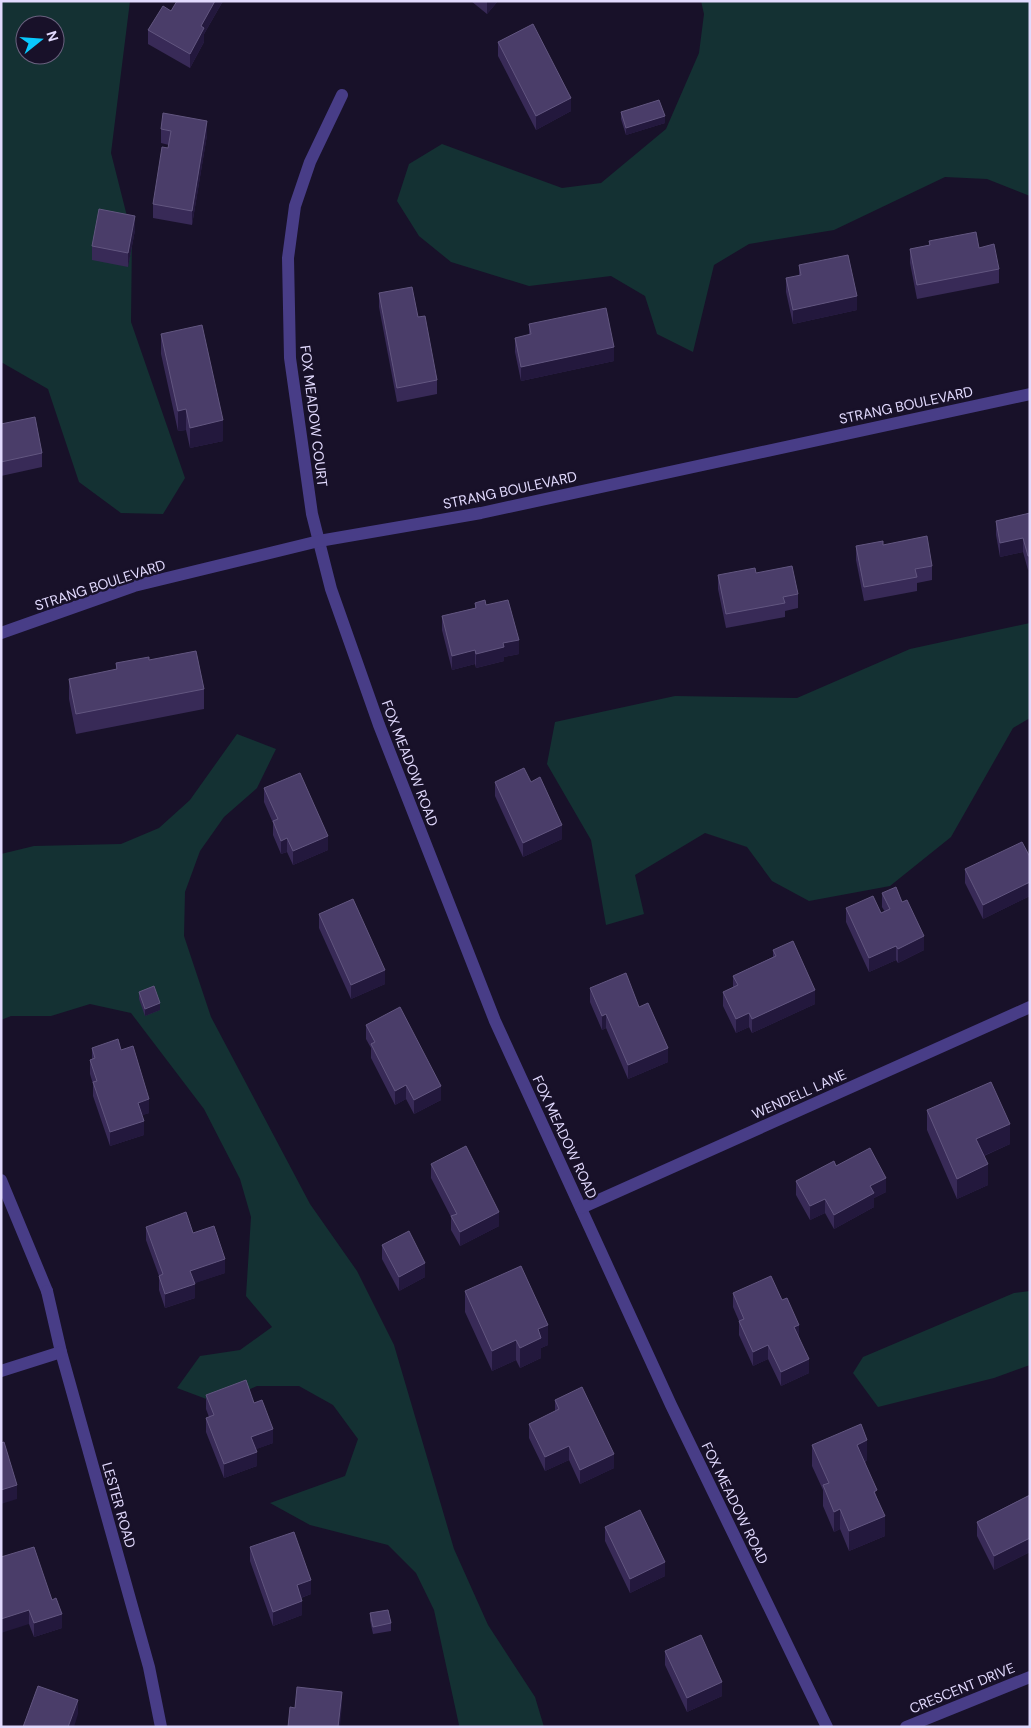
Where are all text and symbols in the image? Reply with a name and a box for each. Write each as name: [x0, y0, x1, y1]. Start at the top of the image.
north arrow: [15, 15, 65, 65]
text: N: [42, 29, 63, 44]
street label: FOX MEADOW COURT: [296, 344, 332, 488]
street label: STRANG BOULEVARD: [837, 382, 975, 428]
street label: STRANG BOULEVARD: [441, 467, 579, 513]
street label: STRANG BOULEVARD: [32, 555, 168, 615]
street label: FOX MEADOW ROAD: [378, 697, 442, 829]
street label: WENDELL LANE: [749, 1065, 849, 1123]
street label: FOX MEADOW ROAD: [529, 1073, 601, 1201]
street label: FOX MEADOW ROAD: [698, 1439, 772, 1567]
street label: LESTER ROAD: [98, 1460, 140, 1550]
street label: CRESCENT DRIVE: [907, 1659, 1017, 1717]

